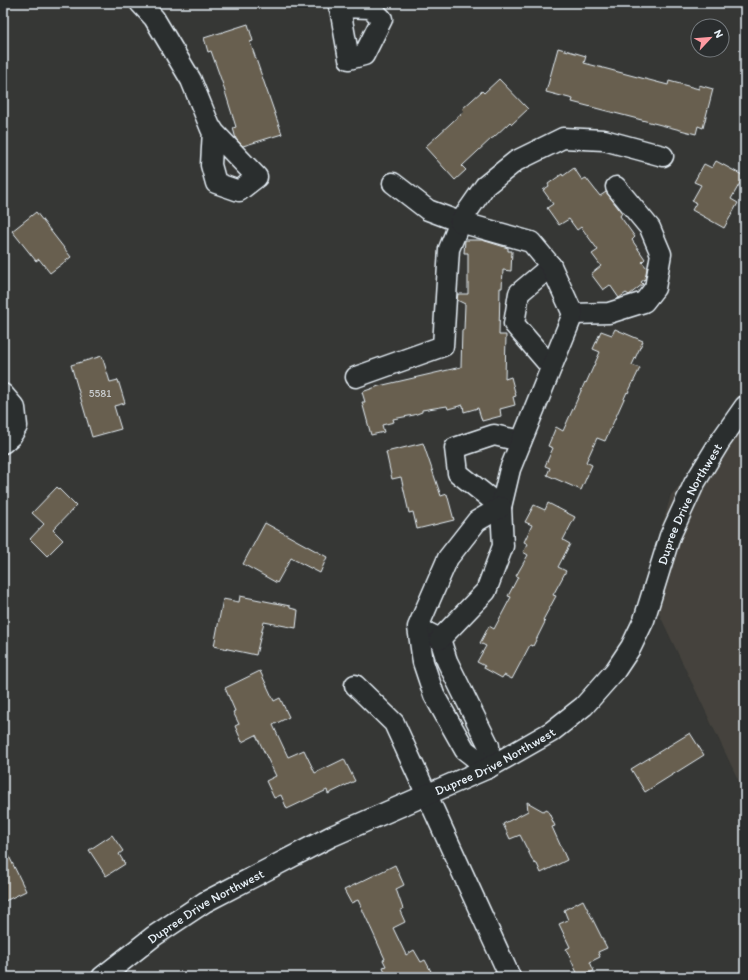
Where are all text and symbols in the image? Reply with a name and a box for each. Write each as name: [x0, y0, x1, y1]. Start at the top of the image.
north arrow: [690, 18, 730, 58]
text: N: [711, 28, 726, 40]
house number: 5581: [89, 387, 111, 400]
street label: Dupree Drive Northwest: [654, 440, 725, 566]
street label: Dupree Drive Northwest: [432, 724, 558, 798]
street label: Dupree Drive Northwest: [144, 865, 266, 946]

